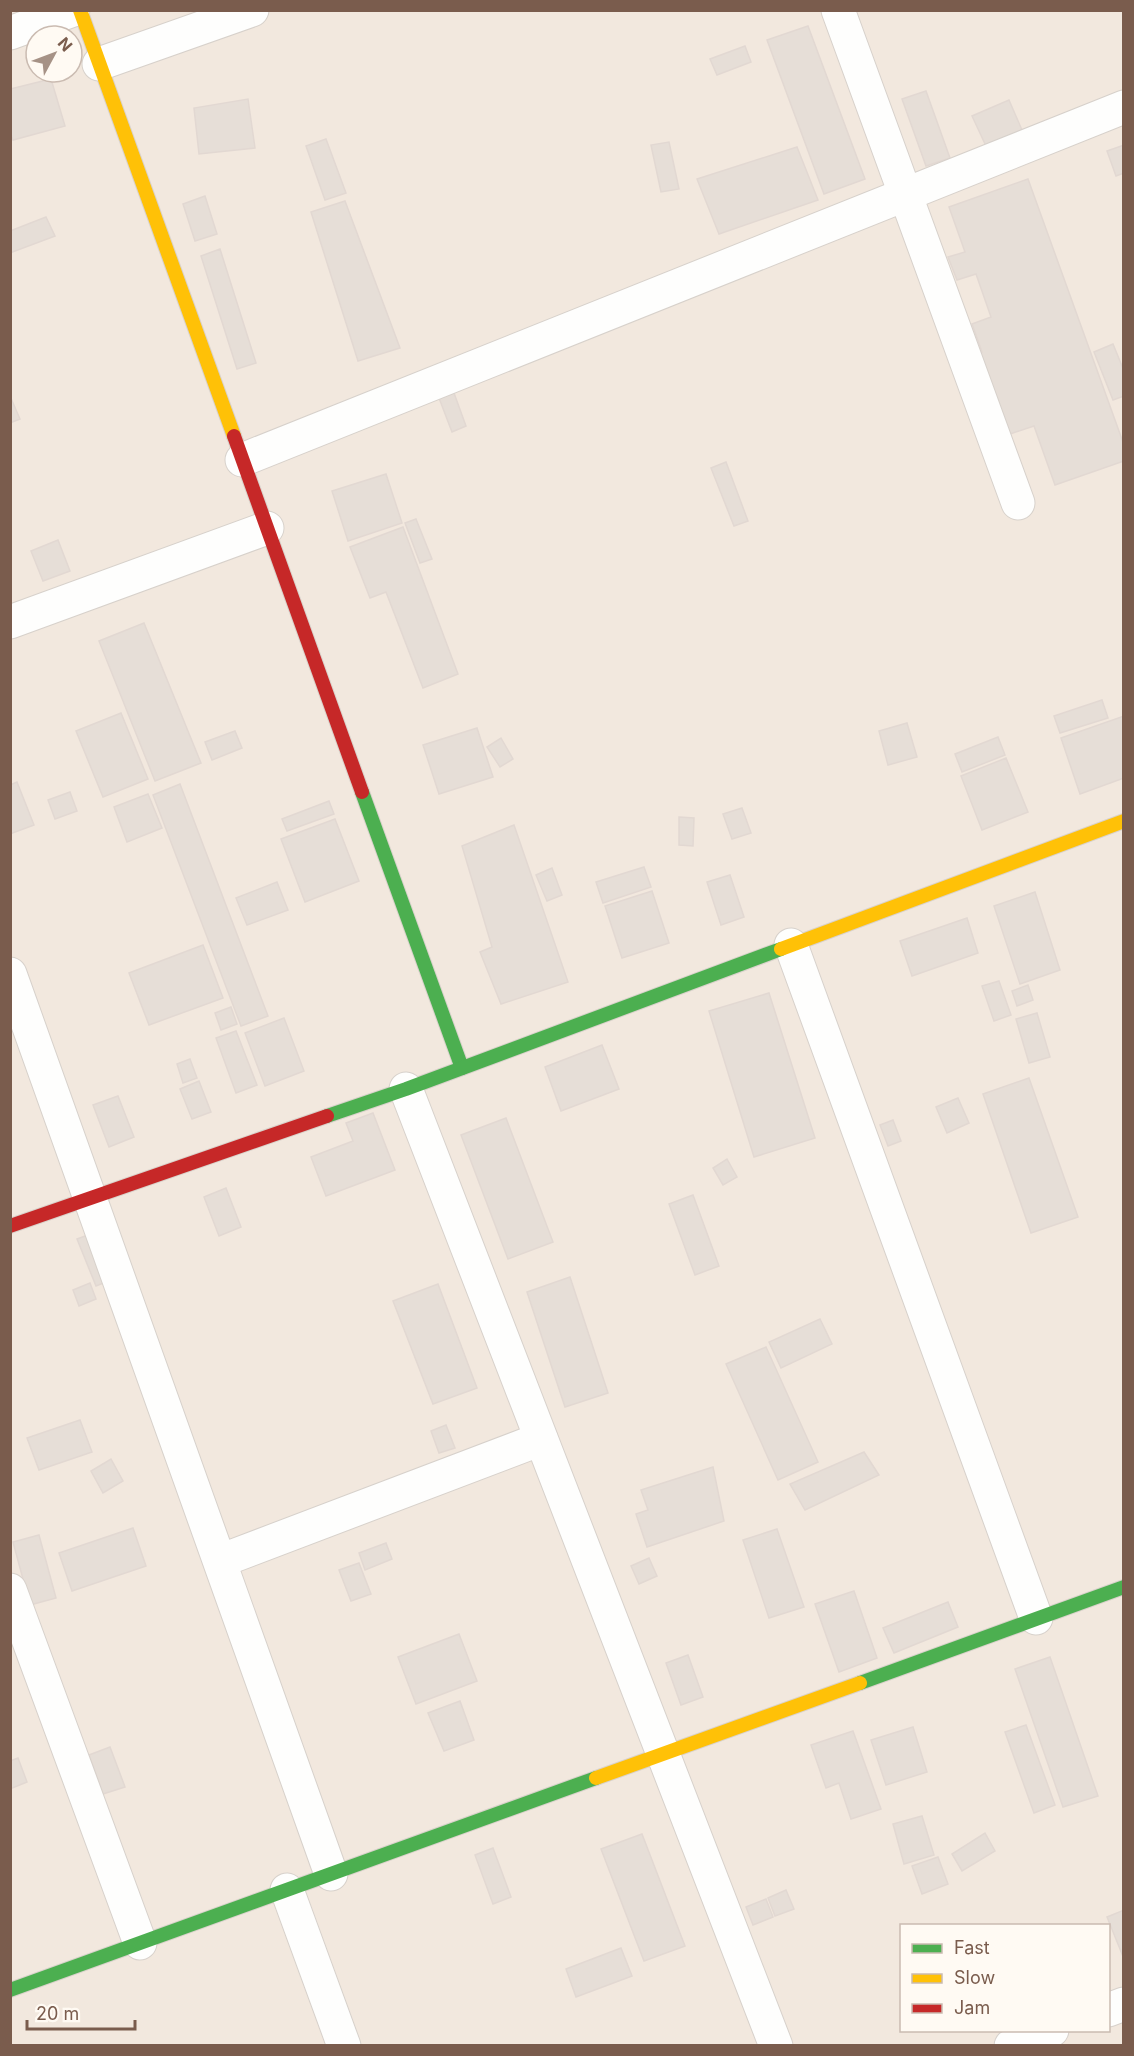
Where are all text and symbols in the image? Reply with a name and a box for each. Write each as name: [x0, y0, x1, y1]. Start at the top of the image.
north arrow: [24, 24, 84, 84]
text: N: [54, 33, 77, 55]
legend: [900, 1924, 1110, 2032]
text: Fast: [954, 1937, 990, 1958]
text: Slow: [954, 1967, 995, 1988]
scale bar: [27, 1993, 135, 2031]
text: Jam: [954, 1997, 990, 2018]
text: 20 m: [36, 2003, 79, 2024]

